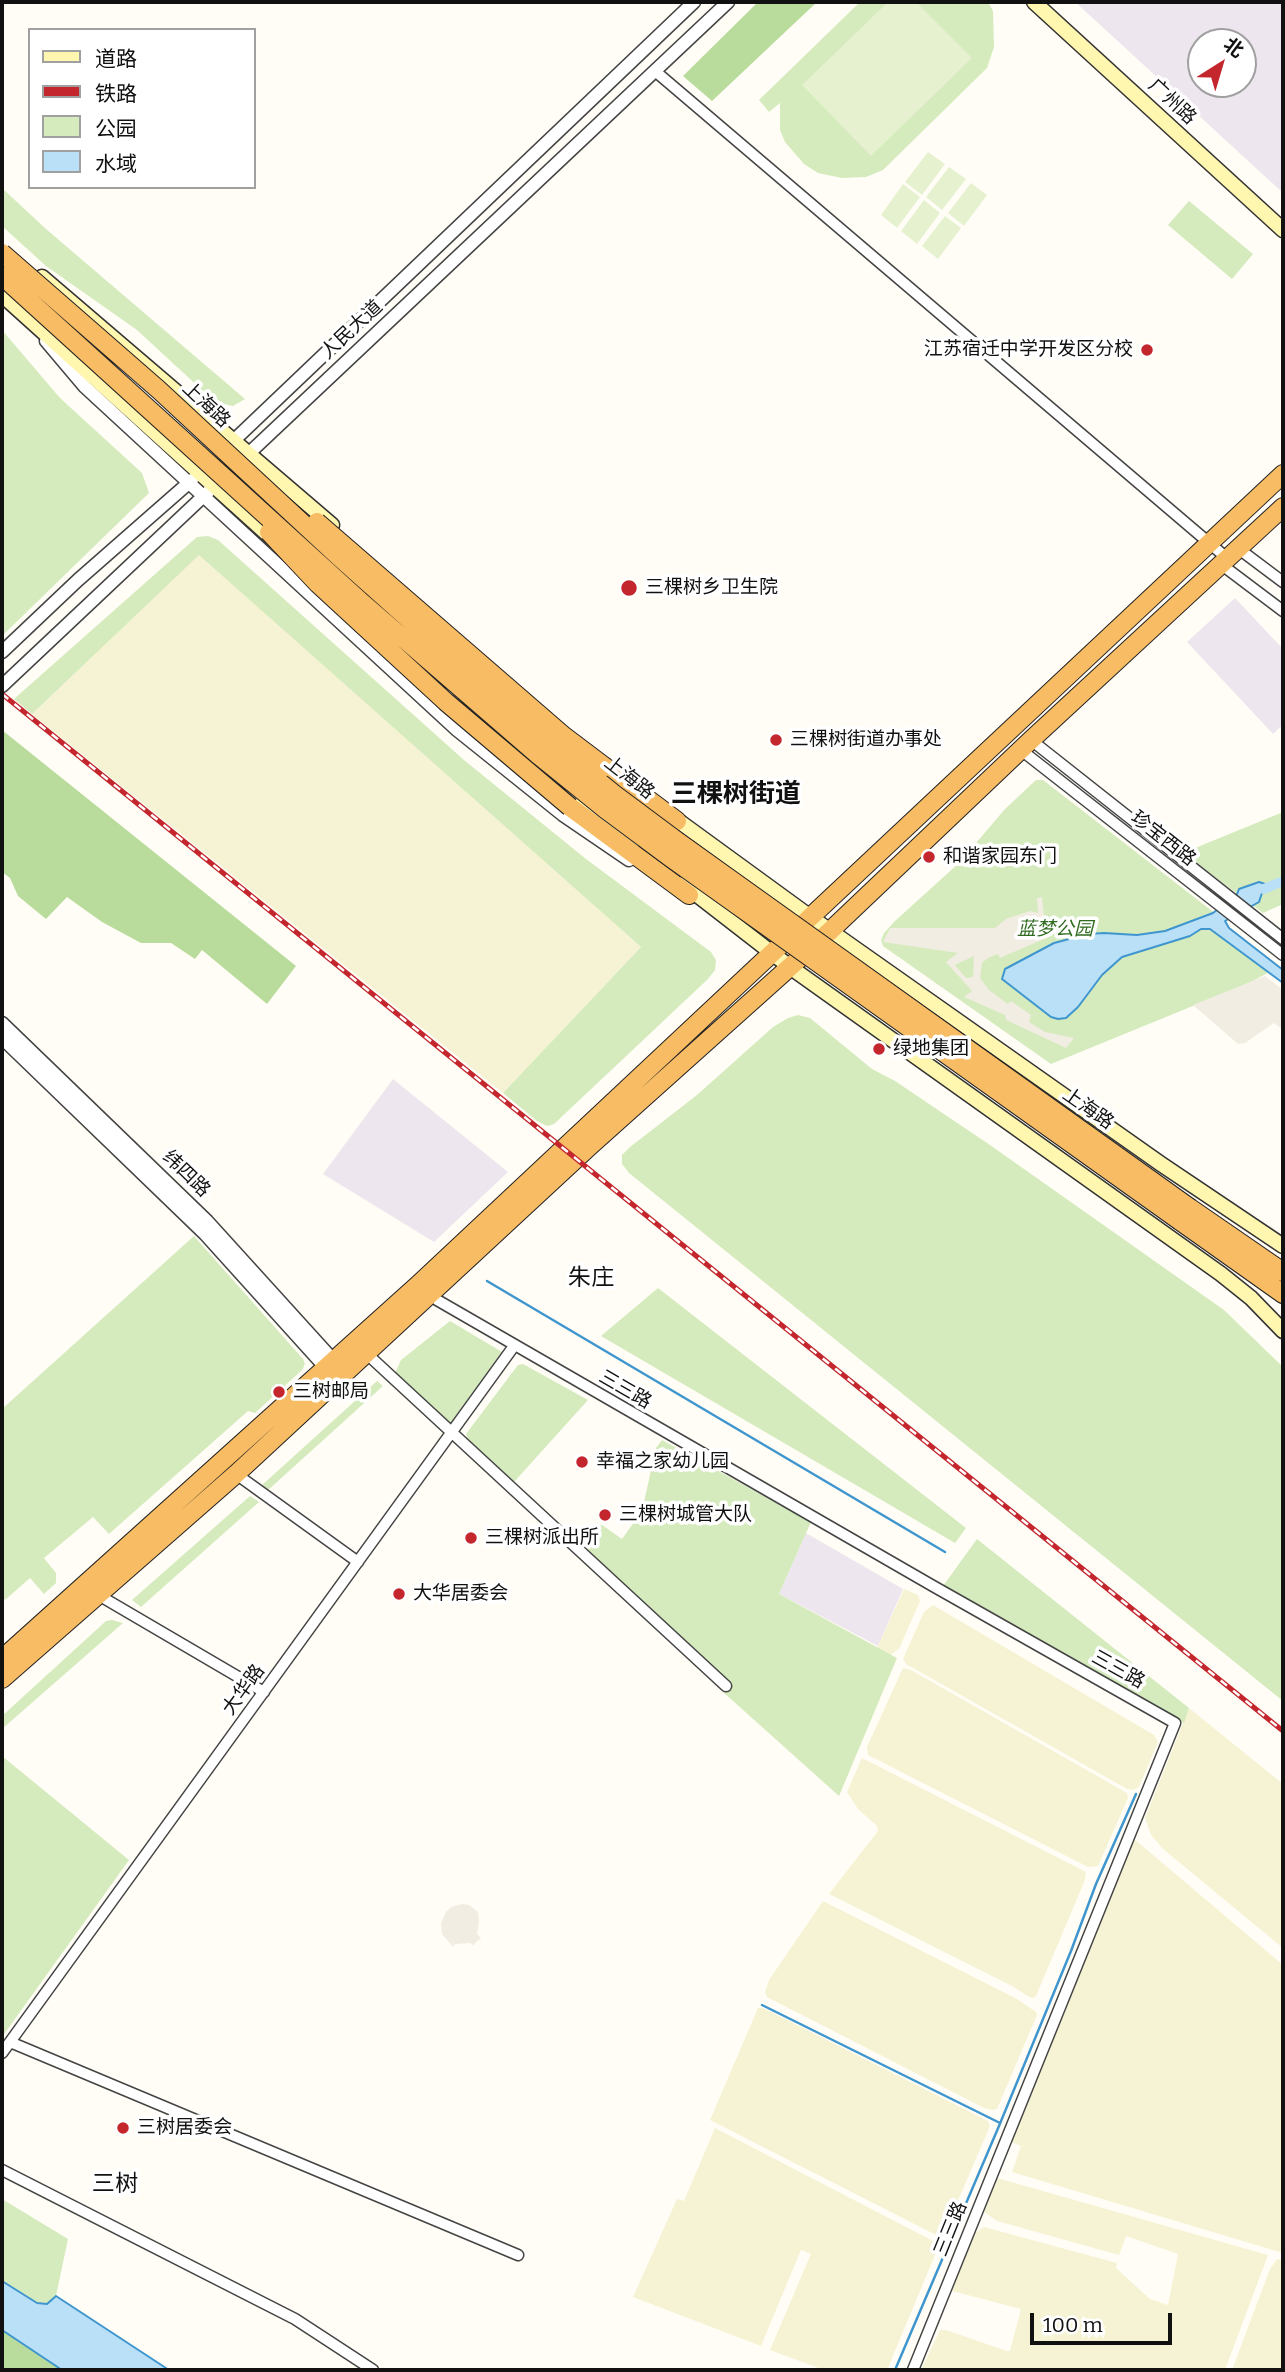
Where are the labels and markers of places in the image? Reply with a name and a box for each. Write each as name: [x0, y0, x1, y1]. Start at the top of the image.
place label: 江苏宿迁中学开发区分校: [924, 339, 1133, 361]
marker: 江苏宿迁中学开发区分校: [1139, 342, 1155, 358]
place label: 三棵树乡卫生院: [645, 577, 778, 599]
marker: 三棵树乡卫生院: [619, 578, 639, 598]
place label: 三棵树街道办事处: [790, 729, 942, 751]
marker: 三棵树街道办事处: [768, 732, 784, 748]
place label: 和谐家园东门: [943, 846, 1057, 868]
marker: 和谐家园东门: [921, 849, 937, 865]
place label: 绿地集团: [893, 1038, 969, 1060]
marker: 绿地集团: [871, 1041, 887, 1057]
place label: 三树邮局: [293, 1381, 369, 1403]
marker: 三树邮局: [271, 1384, 287, 1400]
place label: 幸福之家幼儿园: [596, 1451, 729, 1473]
marker: 幸福之家幼儿园: [574, 1454, 590, 1470]
place label: 三棵树城管大队: [619, 1504, 752, 1526]
marker: 三棵树城管大队: [597, 1507, 613, 1523]
place label: 三棵树派出所: [485, 1527, 599, 1549]
marker: 三棵树派出所: [463, 1530, 479, 1546]
place label: 大华居委会: [413, 1583, 508, 1605]
marker: 大华居委会: [391, 1586, 407, 1602]
place label: 三树居委会: [137, 2117, 232, 2139]
marker: 三树居委会: [115, 2120, 131, 2136]

